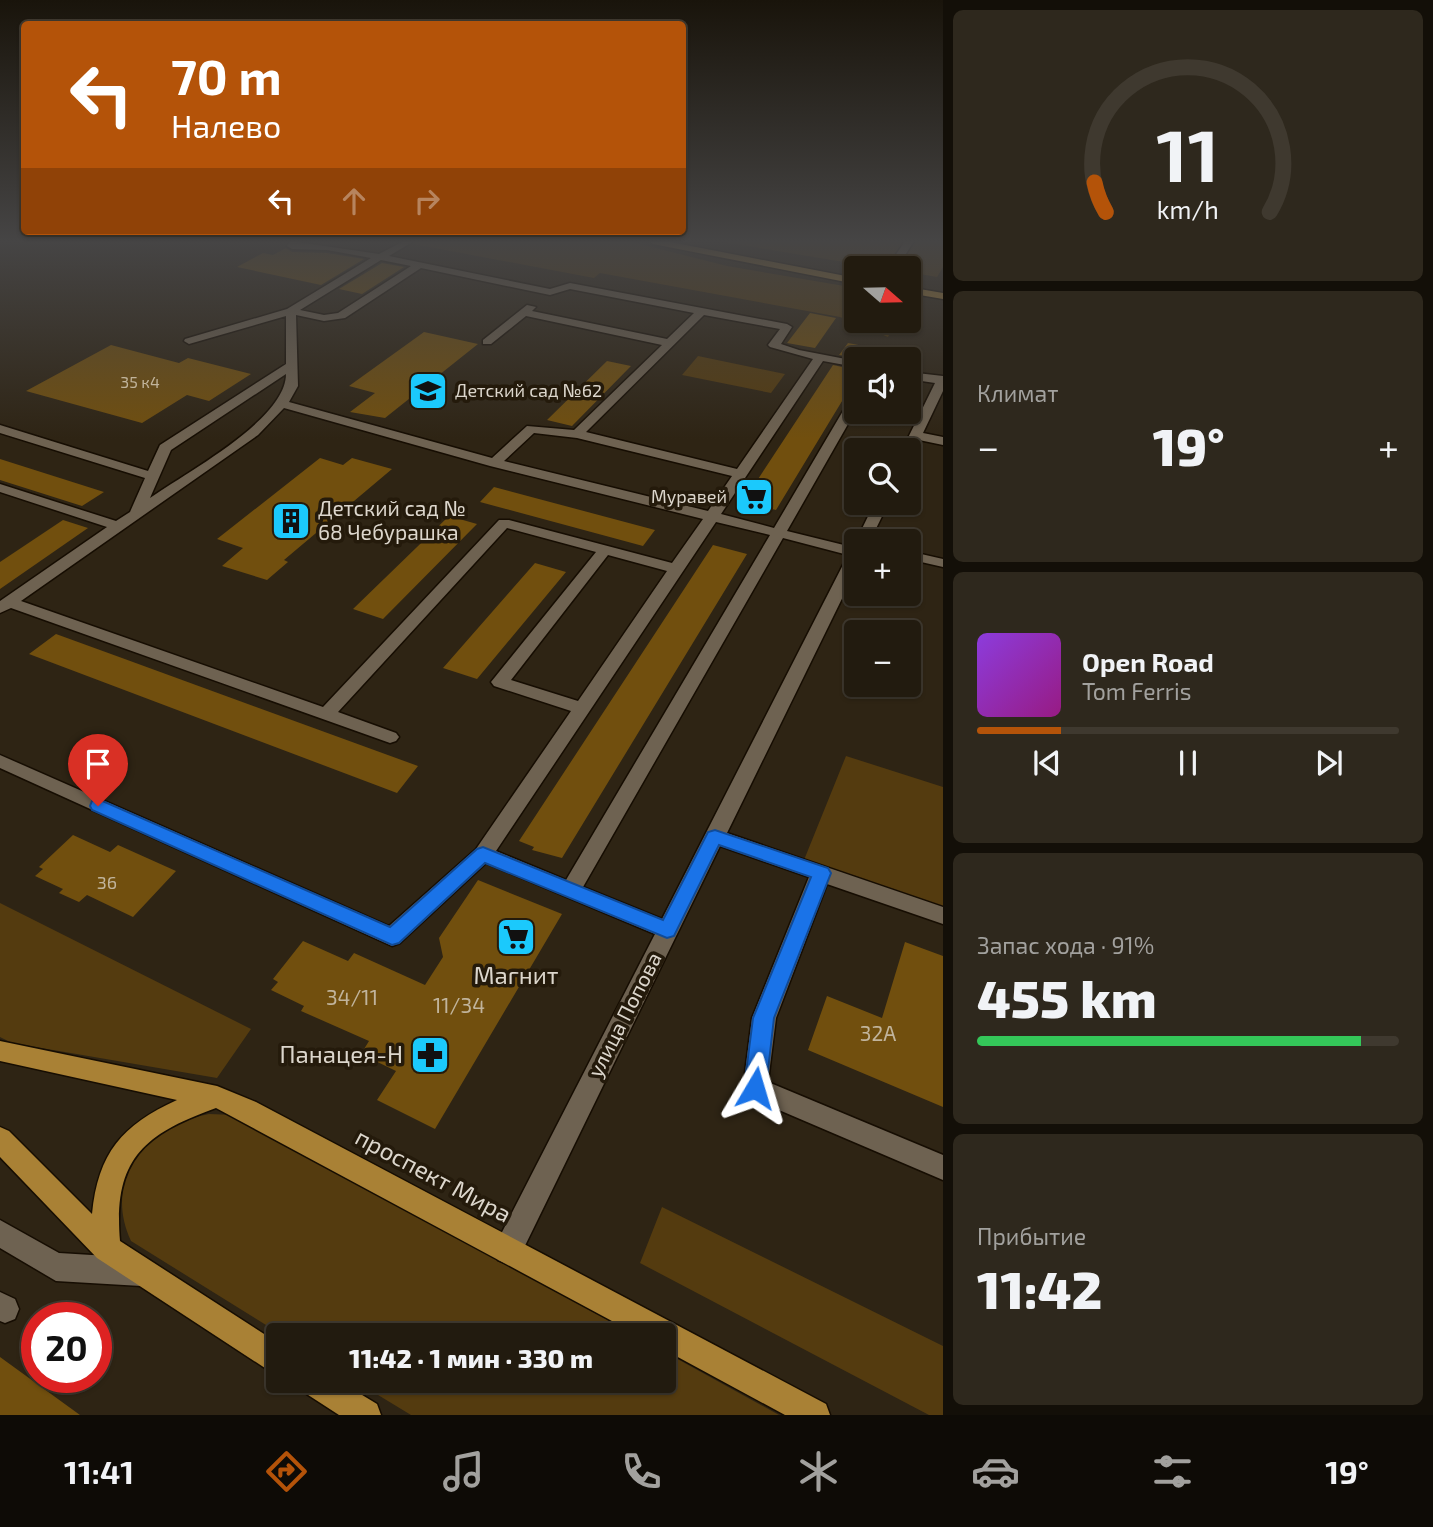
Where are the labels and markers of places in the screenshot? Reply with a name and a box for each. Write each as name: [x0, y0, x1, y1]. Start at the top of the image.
school or university icon: Детский сад №62: [407, 370, 449, 412]
place label: Детский сад №62: [455, 379, 602, 401]
supermarket icon: Муравей: [733, 476, 775, 518]
place label: Муравей: [651, 485, 727, 507]
place label: Детский сад № 68 Чебурашка: [318, 495, 466, 545]
building icon: Детский сад № 68 Чебурашка: [270, 500, 312, 542]
pin: [68, 734, 128, 806]
supermarket icon: Магнит: [495, 916, 537, 958]
place label: Магнит: [473, 960, 559, 989]
pharmacy icon: Панацея-Н: [409, 1034, 451, 1076]
place label: Панацея-Н: [280, 1039, 403, 1068]

